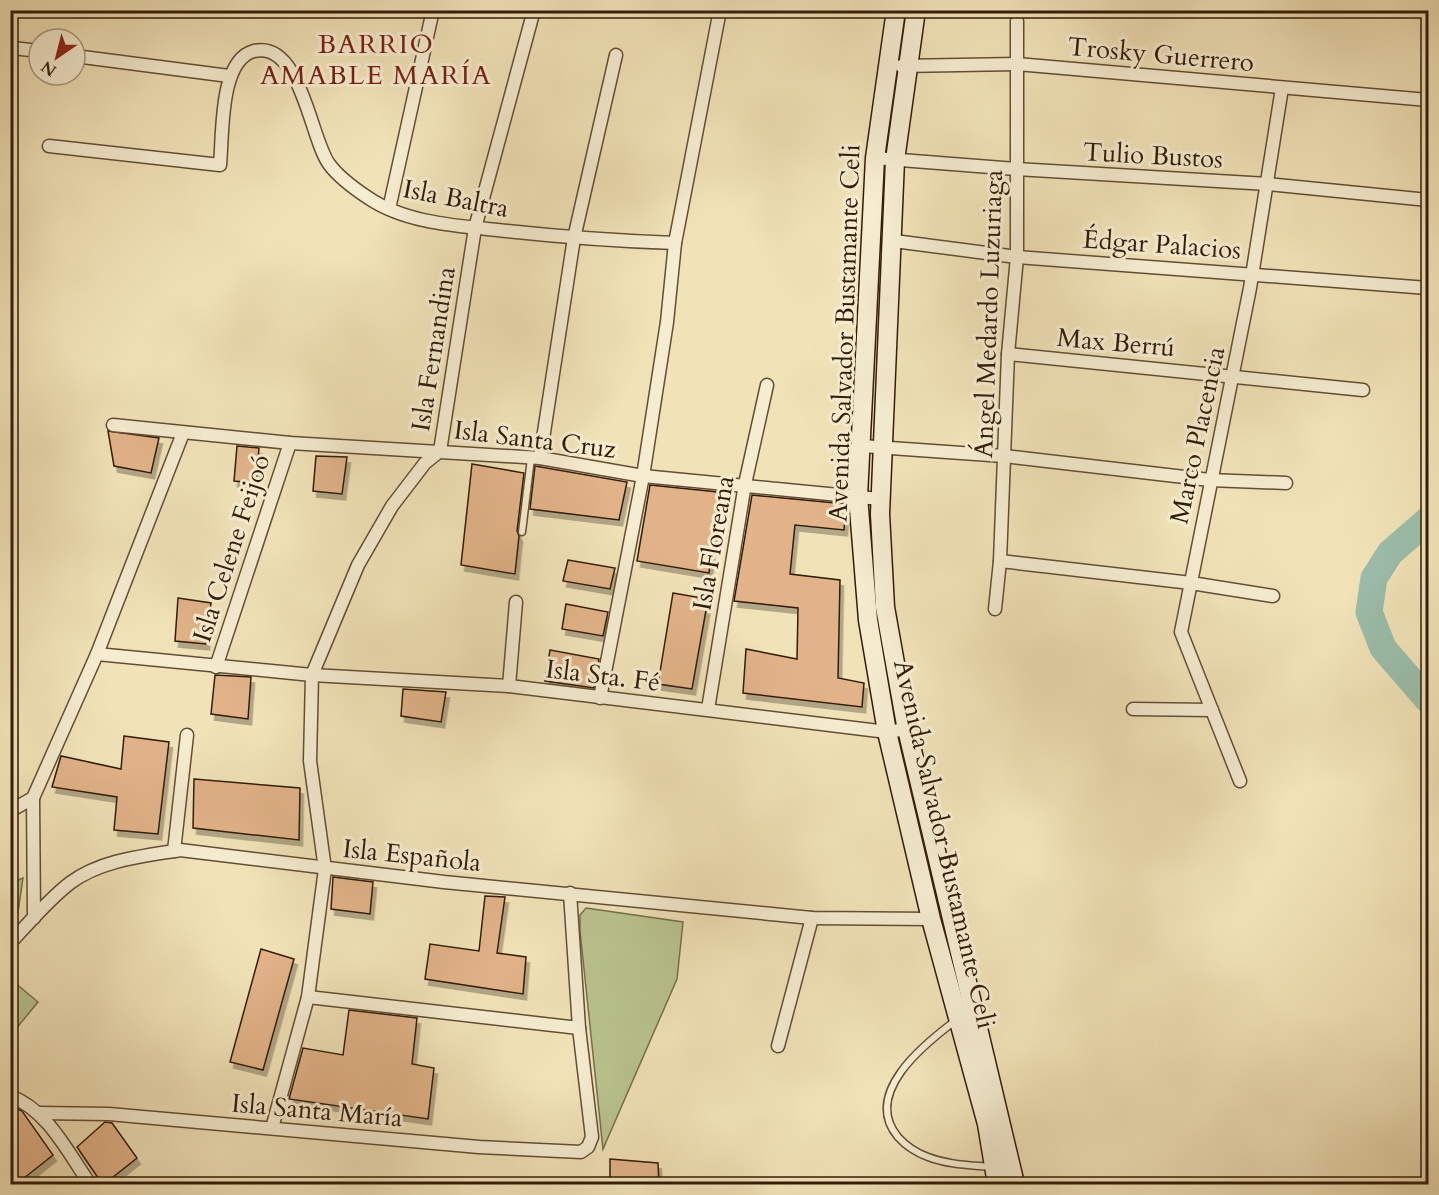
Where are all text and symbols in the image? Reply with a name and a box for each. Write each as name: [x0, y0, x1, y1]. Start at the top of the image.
district label: BARRIO AMABLE MARÍA: [260, 26, 492, 94]
north arrow: [27, 27, 87, 87]
street label: Trosky Guerrero: [1066, 29, 1256, 80]
text: N: [37, 55, 61, 81]
street label: Tulio Bustos: [1082, 134, 1224, 177]
street label: Avenida Salvador Bustamante Celi: [820, 144, 869, 522]
street label: Ángel Medardo Luzuriaga: [966, 169, 1011, 459]
street label: Isla Baltra: [400, 171, 512, 226]
street label: Édgar Palacios: [1082, 222, 1242, 267]
street label: Isla Fernandina: [403, 264, 464, 434]
street label: Max Berrú: [1056, 320, 1176, 365]
street label: Marco Placencia: [1162, 343, 1233, 527]
street label: Isla Santa Cruz: [452, 412, 618, 467]
street label: Isla Celene Feijoó: [185, 450, 278, 647]
street label: Isla Floreana: [684, 473, 743, 613]
street label: Isla Sta. Fé: [544, 651, 662, 700]
street label: Avenida Salvador Bustamante Celi: [885, 656, 1004, 1032]
street label: Isla Española: [341, 831, 483, 880]
street label: Isla Santa María: [230, 1086, 404, 1135]

